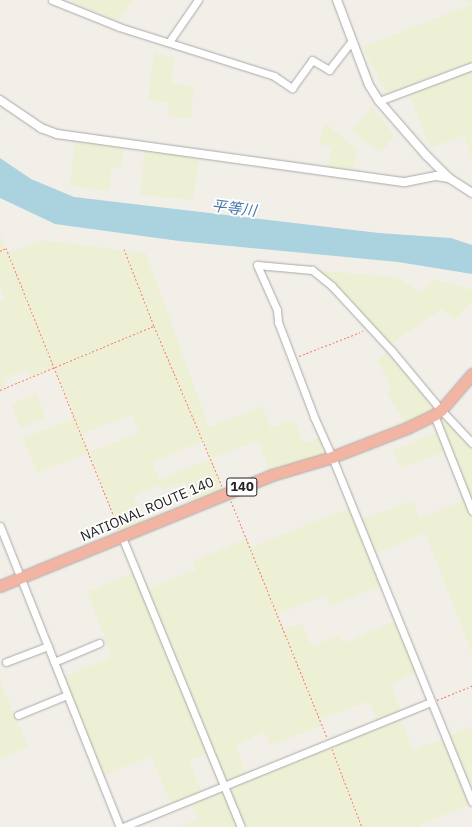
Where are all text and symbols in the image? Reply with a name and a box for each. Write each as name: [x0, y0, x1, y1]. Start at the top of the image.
water label: 平等川: [211, 196, 257, 220]
street label: NATIONAL ROUTE 140: [78, 473, 216, 545]
road number: 140: [226, 476, 258, 498]

